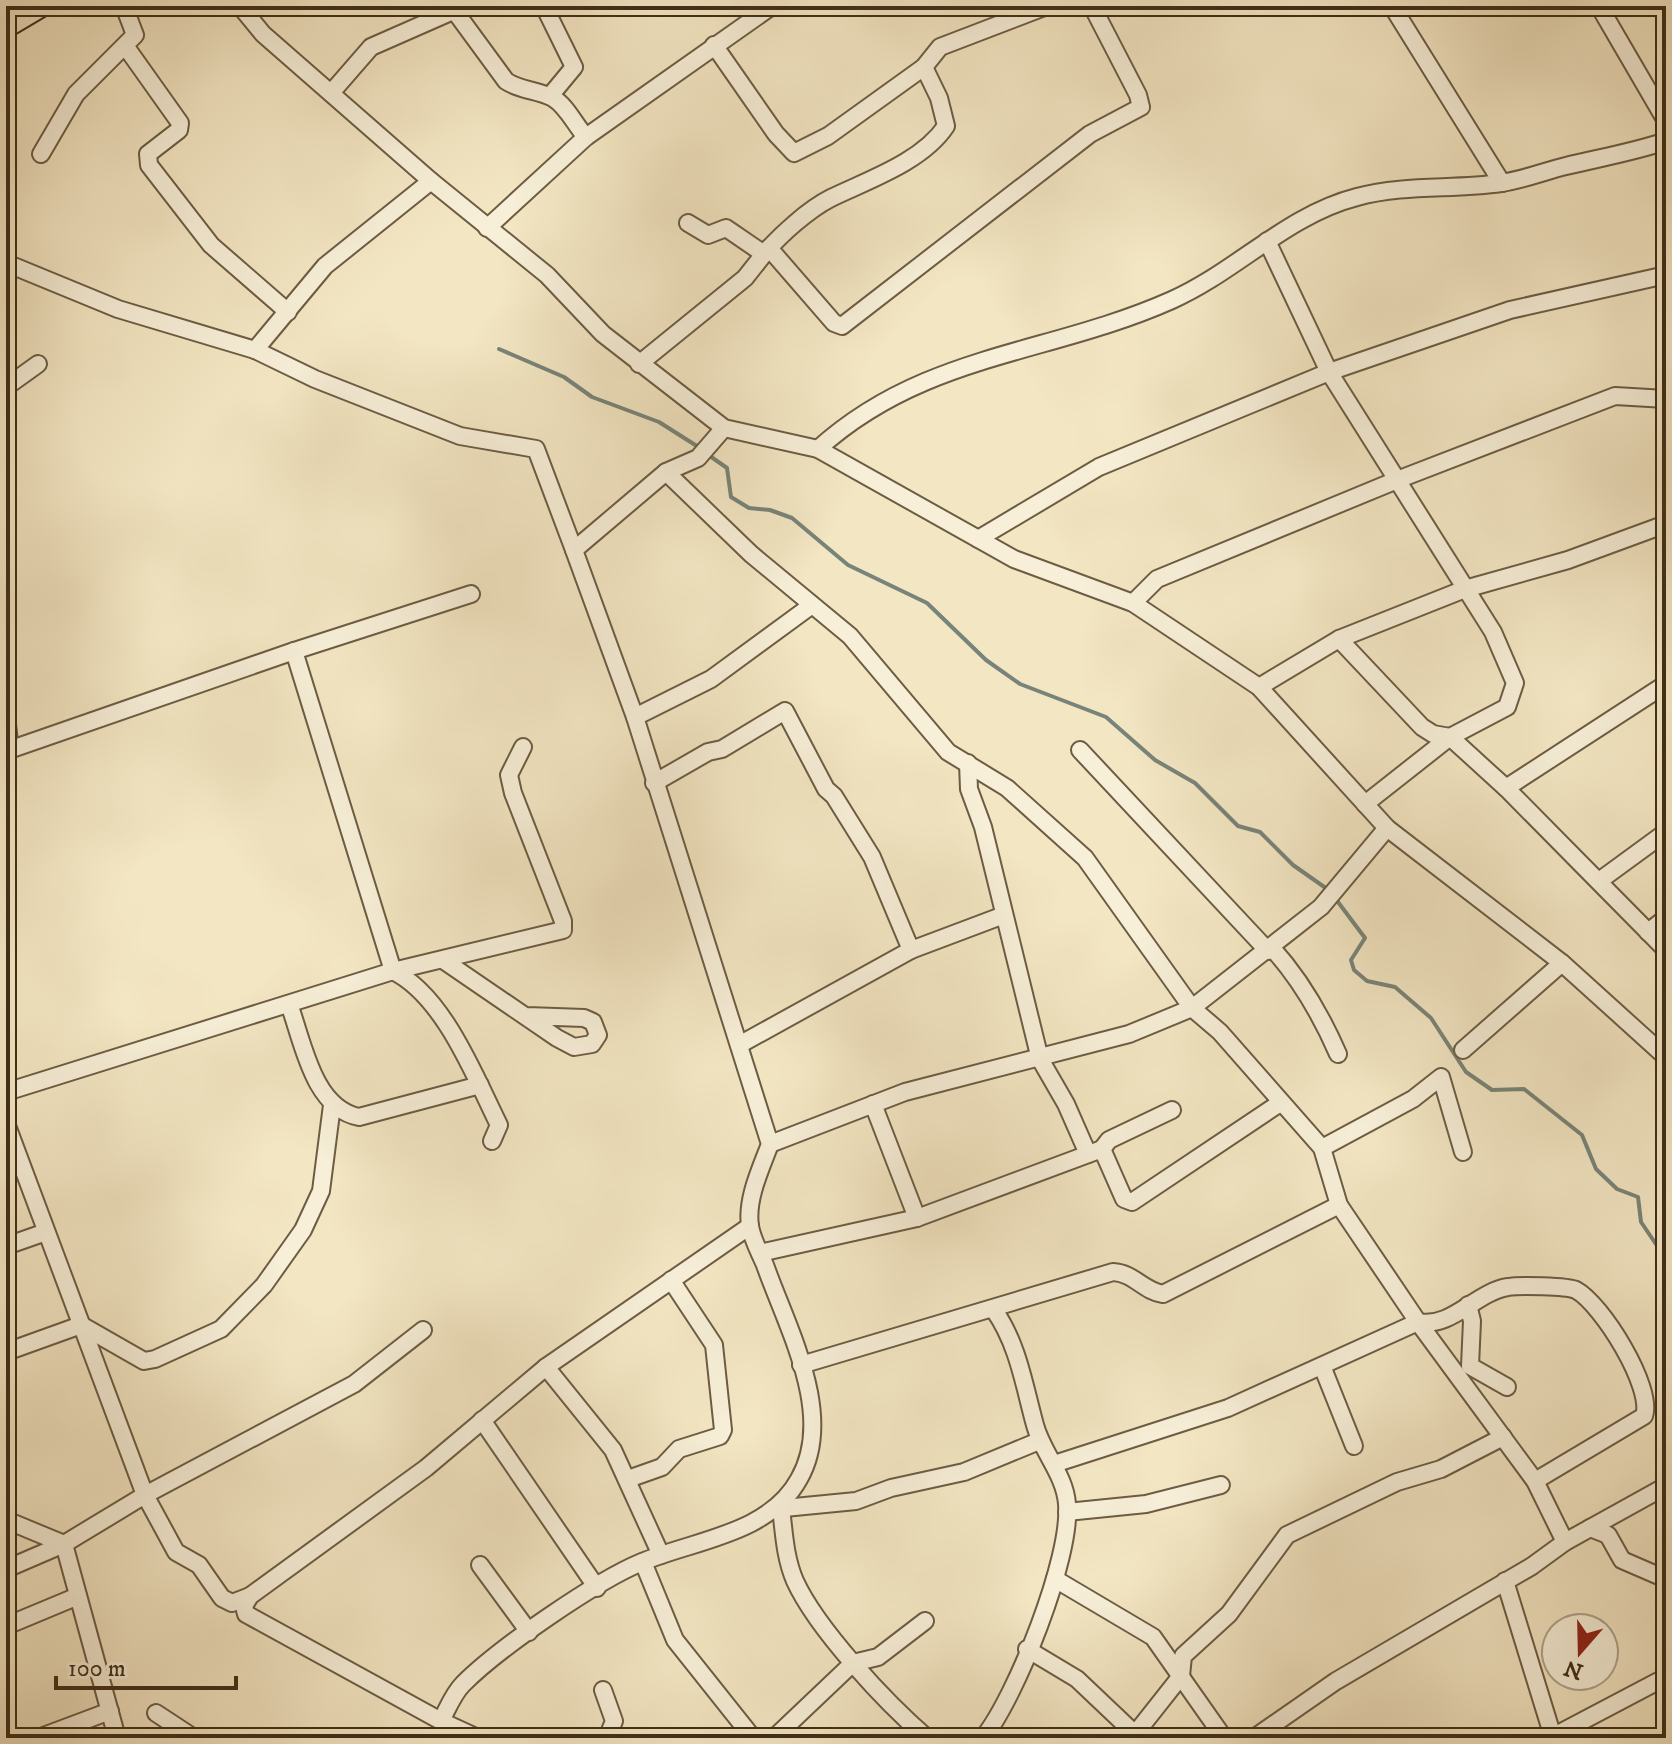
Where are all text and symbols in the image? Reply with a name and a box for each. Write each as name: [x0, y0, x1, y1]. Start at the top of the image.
north arrow: [1540, 1612, 1620, 1692]
scale bar: [56, 1640, 236, 1690]
text: 100 m: [68, 1654, 126, 1684]
text: N: [1561, 1654, 1587, 1685]

